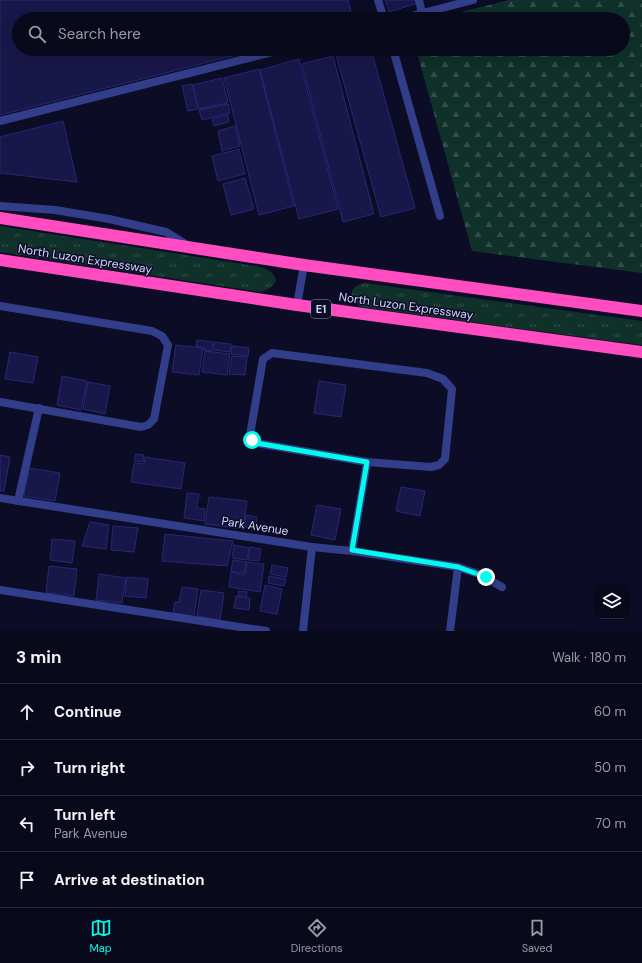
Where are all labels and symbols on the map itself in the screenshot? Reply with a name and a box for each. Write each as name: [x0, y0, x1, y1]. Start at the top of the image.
street label: North Luzon Expressway: [17, 240, 154, 278]
street label: North Luzon Expressway: [338, 289, 475, 323]
road number: E1: [311, 300, 331, 318]
route start: [243, 431, 261, 449]
street label: Park Avenue: [220, 513, 290, 539]
route end: [477, 568, 495, 586]

